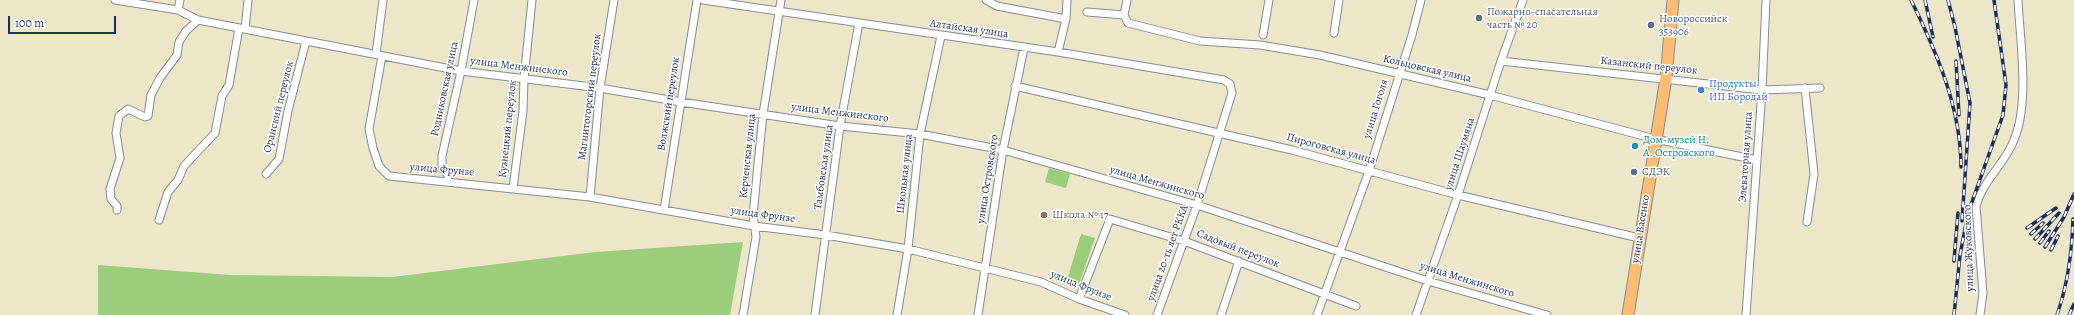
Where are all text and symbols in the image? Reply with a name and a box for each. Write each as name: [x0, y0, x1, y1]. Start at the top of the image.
place label: Пожарно-спасательная часть № 20: [1487, 5, 1598, 31]
scale bar: [10, 8, 118, 34]
place label: Новороссийск 353906: [1659, 12, 1728, 38]
marker: Пожарно-спасательная часть № 20: [1474, 13, 1484, 23]
text: 100 m: [15, 15, 44, 31]
street label: Алтайская улица: [929, 17, 1009, 41]
marker: Новороссийск 353906: [1646, 20, 1656, 30]
street label: Магнитогорский переулок: [576, 33, 604, 161]
street label: Родниковская улица: [429, 40, 461, 138]
street label: Кольцовская улица: [1382, 52, 1472, 86]
street label: улица Менжинского: [470, 54, 568, 80]
street label: Казанский переулок: [1600, 54, 1698, 78]
street label: Волжский переулок: [655, 56, 683, 152]
street label: Оранский переулок: [261, 60, 297, 154]
place label: Продукты ИП Бородай: [1709, 77, 1768, 103]
street label: улица Гоголя: [1361, 78, 1391, 140]
street label: Кузнецкий переулок: [496, 79, 520, 179]
marker: Продукты ИП Бородай: [1696, 85, 1706, 95]
street label: улица Менжинского: [791, 100, 889, 126]
street label: Элеваторная улица: [1736, 111, 1756, 203]
street label: Керченская улица: [737, 113, 759, 199]
street label: улица Шаумяна: [1442, 116, 1478, 192]
street label: Тамбовская улица: [812, 124, 836, 210]
street label: Пироговская улица: [1285, 131, 1377, 167]
street label: улица Островского: [974, 133, 1002, 225]
place label: Дом-музей Н. А. Островского: [1643, 133, 1715, 159]
street label: Школьная улица: [894, 134, 916, 214]
marker: Дом-музей Н. А. Островского: [1630, 141, 1640, 151]
street label: улица Фрунзе: [409, 161, 475, 179]
street label: улица Менжинского: [1108, 163, 1206, 203]
place label: СДЭК: [1642, 165, 1670, 179]
marker: СДЭК: [1629, 167, 1639, 177]
street label: улица Васенко: [1629, 194, 1653, 264]
street label: улица 20-ть лет РККА: [1144, 203, 1192, 303]
street label: улица Фрунзе: [730, 204, 796, 226]
street label: улица Жуковского: [1961, 204, 1977, 292]
place label: Школа № 17: [1052, 208, 1108, 222]
marker: Школа № 17: [1039, 210, 1049, 220]
street label: Садовый переулок: [1195, 227, 1281, 271]
street label: улица Менжинского: [1418, 259, 1516, 301]
street label: улица Фрунзе: [1049, 268, 1113, 304]

